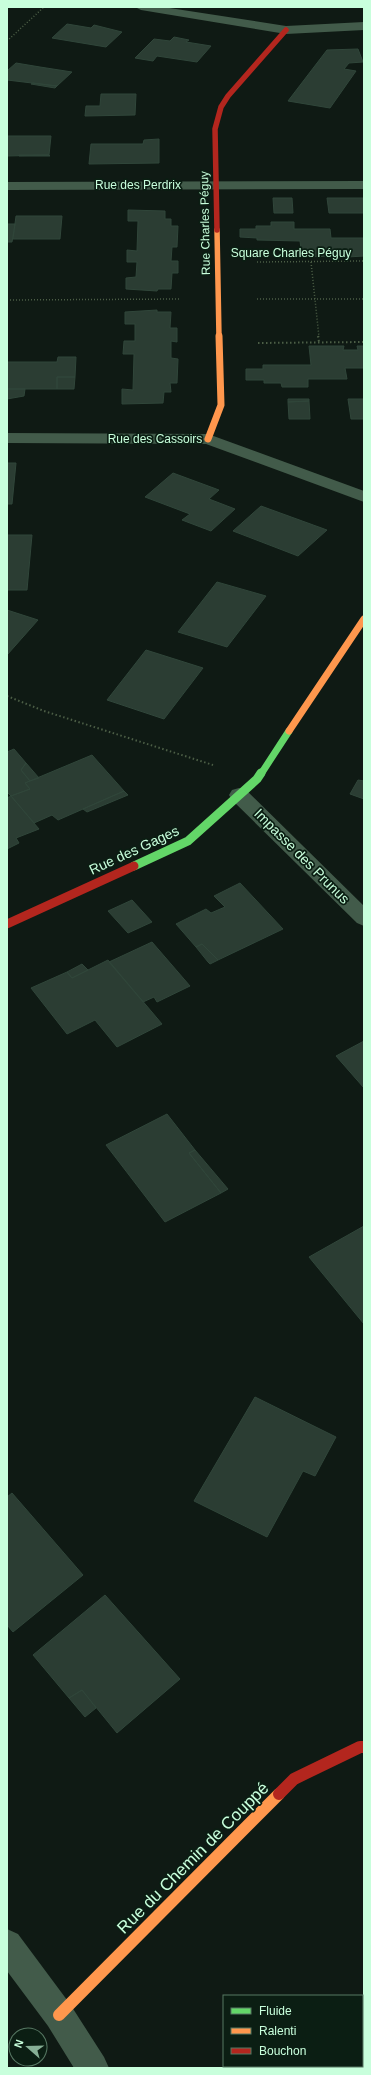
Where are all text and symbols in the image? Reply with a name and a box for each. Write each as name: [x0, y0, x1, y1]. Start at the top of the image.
street label: Rue Charles Péguy: [197, 171, 213, 275]
street label: Rue des Perdrix: [95, 178, 181, 192]
street label: Square Charles Péguy: [231, 246, 351, 260]
street label: Rue des Cassoirs: [108, 432, 202, 446]
street label: Impasse des Prunus: [251, 805, 353, 907]
street label: Rue des Gages: [87, 822, 181, 878]
street label: Rue du Chemin de Couppé: [113, 1778, 273, 1938]
legend: [223, 1995, 363, 2067]
text: Fluide: [259, 2004, 292, 2018]
text: Ralenti: [259, 2024, 296, 2038]
north arrow: [8, 2027, 48, 2067]
text: N: [12, 2038, 26, 2049]
text: Bouchon: [259, 2044, 306, 2058]

